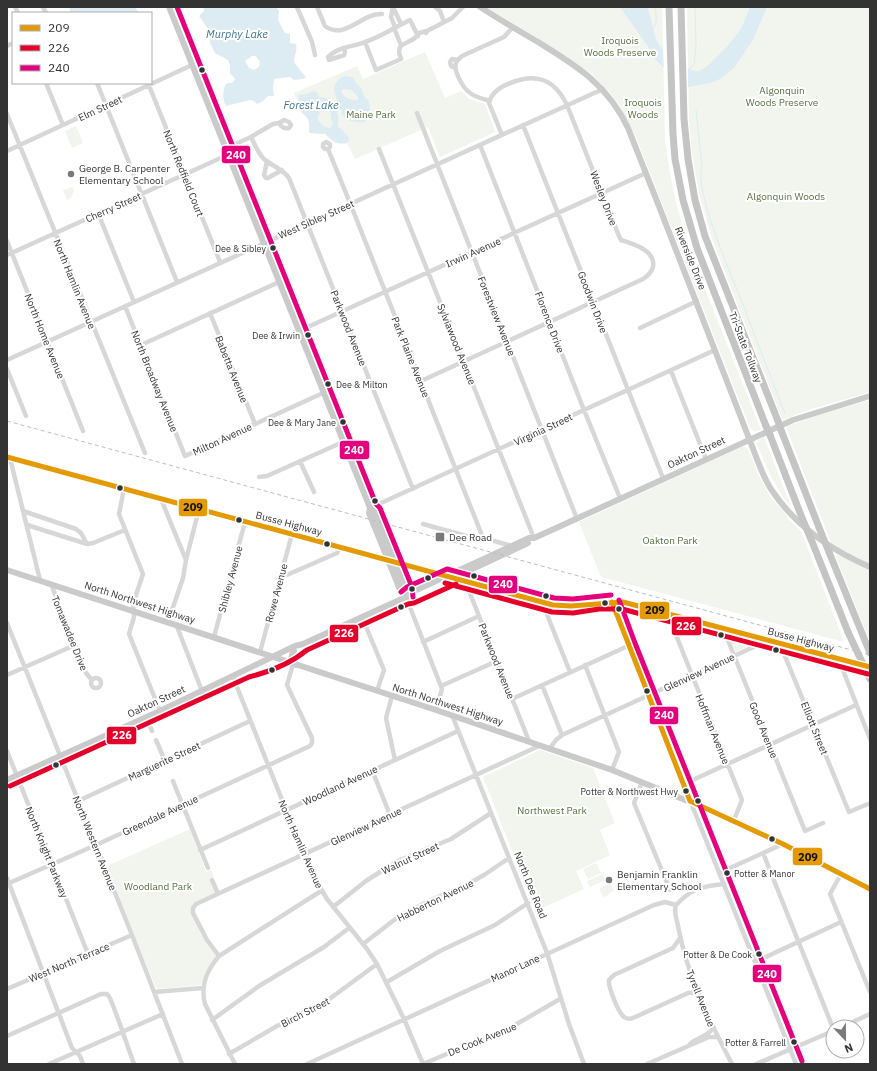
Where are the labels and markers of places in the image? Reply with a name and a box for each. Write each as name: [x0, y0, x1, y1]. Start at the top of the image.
unlabelled marker: [197, 65, 207, 75]
place label: George B. Carpenter Elementary School: [79, 162, 170, 187]
marker: George B. Carpenter Elementary School: [66, 169, 76, 179]
place label: Dee & Sibley: [215, 243, 267, 254]
marker: Dee & Sibley: [268, 243, 278, 253]
place label: Dee & Irwin: [252, 330, 300, 341]
marker: Dee & Irwin: [303, 330, 313, 340]
marker: Dee & Milton: [323, 379, 333, 389]
place label: Dee & Milton: [336, 379, 388, 390]
place label: Dee & Mary Jane: [268, 417, 336, 428]
marker: Dee & Mary Jane: [338, 417, 348, 427]
unlabelled marker: [115, 483, 125, 493]
unlabelled marker: [370, 496, 380, 506]
unlabelled marker: [234, 515, 244, 525]
marker: Dee Road: [434, 531, 446, 543]
place label: Dee Road: [449, 531, 492, 544]
unlabelled marker: [322, 539, 332, 549]
unlabelled marker: [469, 571, 479, 581]
unlabelled marker: [423, 573, 433, 583]
unlabelled marker: [407, 584, 417, 594]
unlabelled marker: [541, 591, 551, 601]
unlabelled marker: [600, 598, 610, 608]
unlabelled marker: [396, 602, 406, 612]
unlabelled marker: [614, 604, 624, 614]
unlabelled marker: [716, 630, 726, 640]
unlabelled marker: [771, 645, 781, 655]
unlabelled marker: [267, 665, 277, 675]
unlabelled marker: [642, 686, 652, 696]
unlabelled marker: [51, 760, 61, 770]
place label: Potter & Northwest Hwy: [581, 786, 679, 797]
marker: Potter & Northwest Hwy: [681, 786, 691, 796]
unlabelled marker: [693, 796, 703, 806]
unlabelled marker: [767, 834, 777, 844]
place label: Benjamin Franklin Elementary School: [617, 868, 702, 893]
marker: Potter & Manor: [722, 868, 732, 878]
place label: Potter & Manor: [734, 868, 796, 879]
marker: Benjamin Franklin Elementary School: [604, 875, 614, 885]
place label: Potter & De Cook: [683, 949, 752, 960]
marker: Potter & De Cook: [754, 949, 764, 959]
place label: Potter & Farrell: [725, 1037, 787, 1048]
marker: Potter & Farrell: [789, 1037, 799, 1047]

